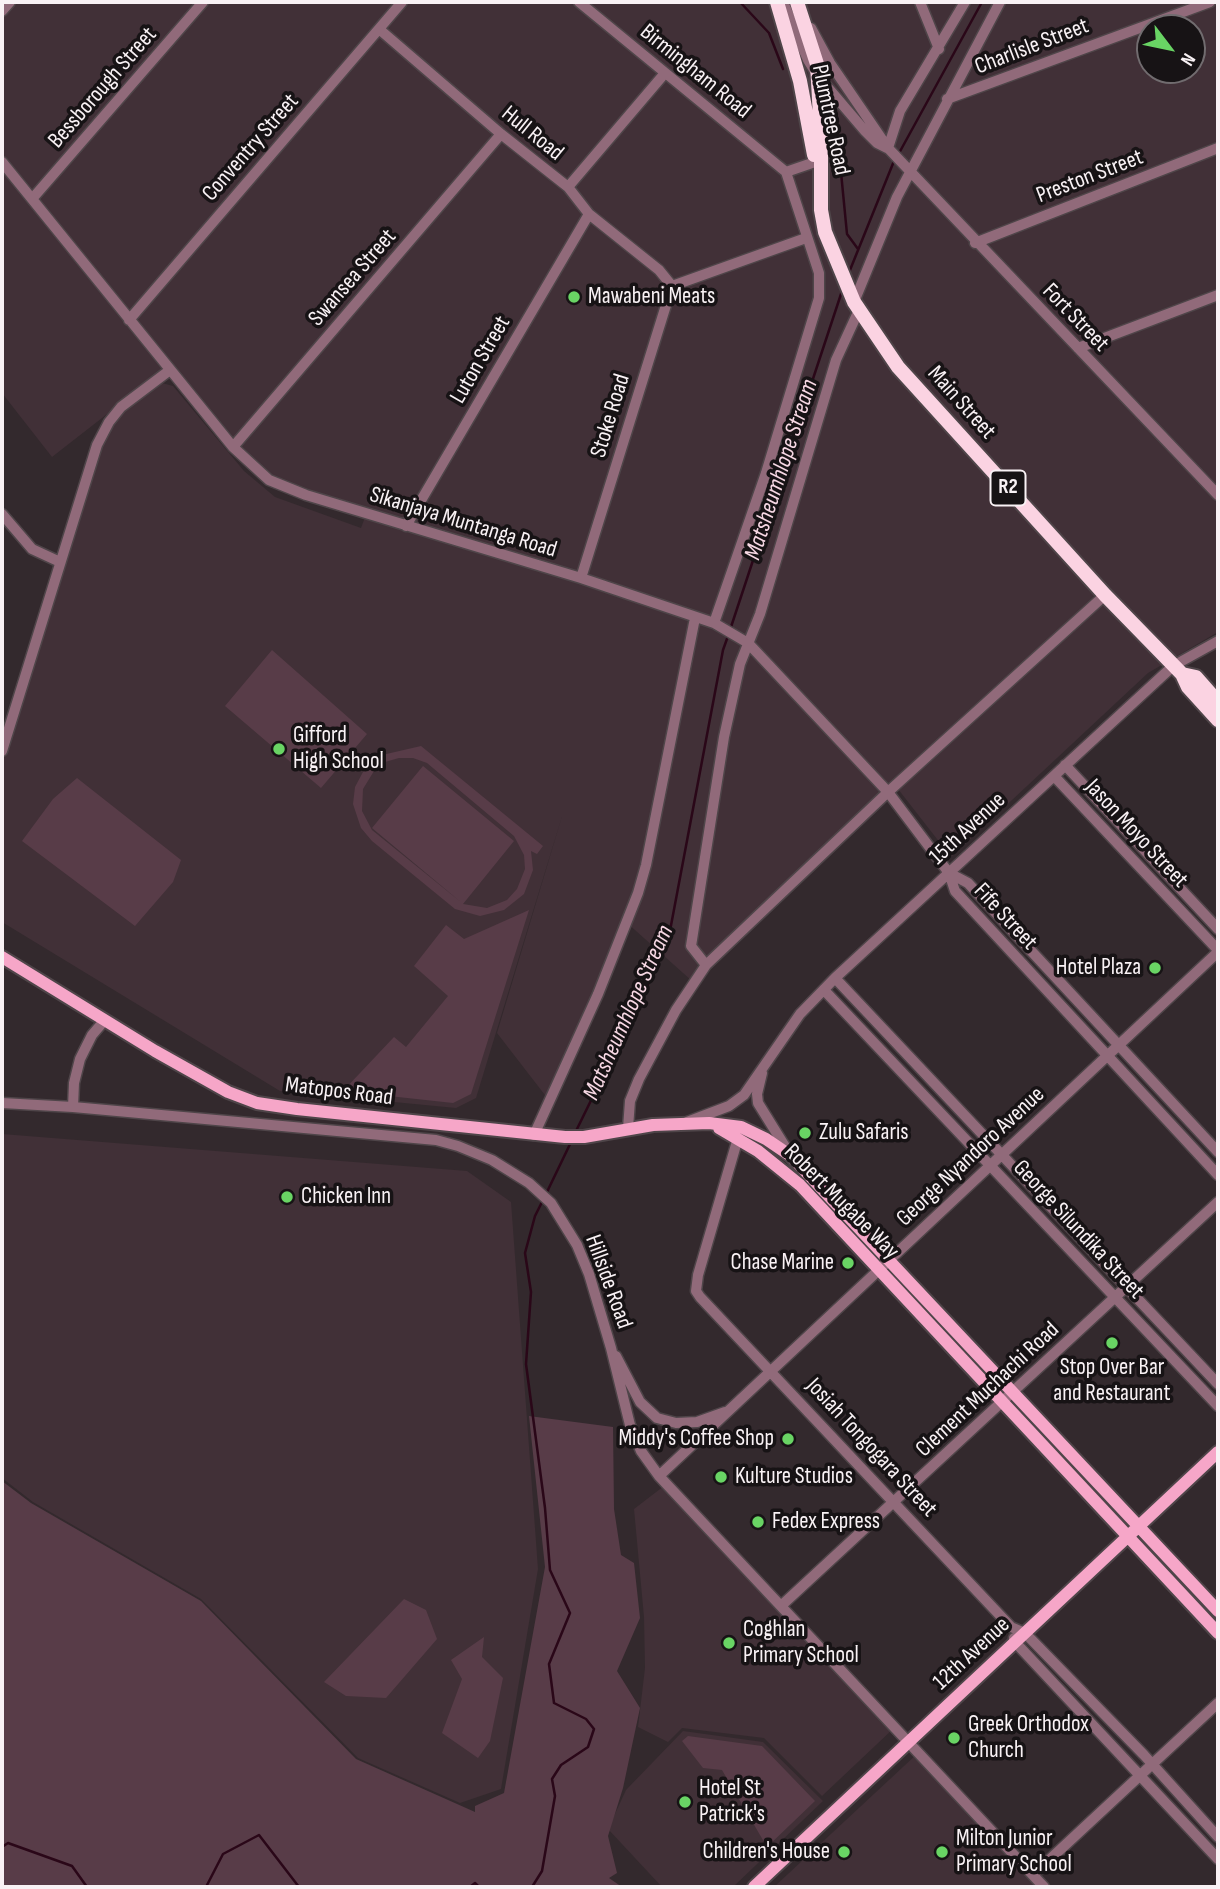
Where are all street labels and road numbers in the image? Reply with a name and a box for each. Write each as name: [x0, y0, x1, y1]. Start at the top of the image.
street label: Charlisle Street: [971, 13, 1093, 81]
street label: Birmingham Road: [634, 19, 756, 125]
street label: Bessborough Street: [43, 22, 163, 154]
street label: Plumtree Road: [805, 62, 855, 178]
street label: Conventry Street: [197, 89, 305, 207]
street label: Hull Road: [495, 101, 569, 167]
street label: Preston Street: [1033, 144, 1147, 210]
street label: Swansea Street: [303, 224, 403, 332]
street label: Fort Street: [1036, 278, 1114, 358]
street label: Luton Street: [445, 311, 517, 409]
street label: Main Street: [921, 361, 1001, 445]
street label: Stoke Road: [585, 371, 637, 461]
road number: R2: [990, 470, 1026, 505]
street label: Sikanjaya Muntanga Road: [366, 481, 560, 565]
street label: Jason Moyo Street: [1079, 774, 1193, 894]
street label: 15th Avenue: [924, 787, 1012, 871]
street label: Fife Street: [967, 878, 1043, 956]
street label: Matopos Road: [284, 1072, 394, 1112]
street label: George Nyandoro Avenue: [891, 1081, 1051, 1233]
street label: Robert Mugabe Way: [778, 1139, 904, 1265]
street label: George Silundika Street: [1007, 1155, 1149, 1305]
street label: Hillside Road: [578, 1231, 638, 1333]
street label: Clement Muchachi Road: [911, 1317, 1065, 1463]
street label: Josiah Tongogara Street: [800, 1373, 942, 1523]
street label: 12th Avenue: [928, 1612, 1016, 1696]

